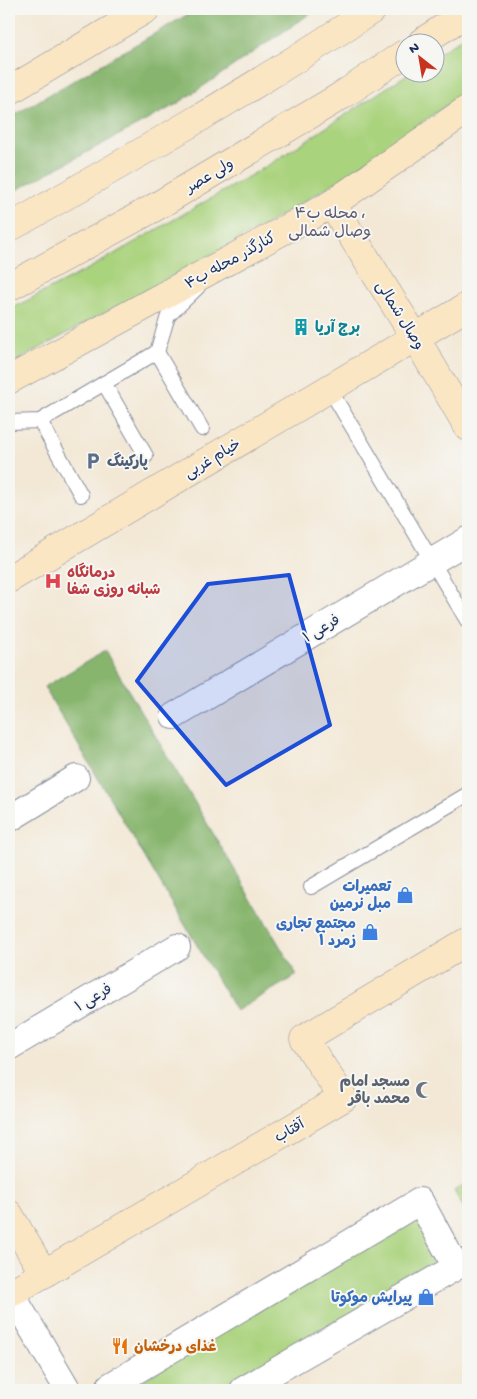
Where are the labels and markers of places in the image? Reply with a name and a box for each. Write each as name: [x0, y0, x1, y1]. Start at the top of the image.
building icon: برج آریا: [291, 317, 311, 337]
place label: برج آریا: [315, 318, 360, 338]
parking icon: پارکینگ: [83, 451, 103, 471]
place label: پارکینگ: [107, 452, 149, 472]
place label: درمانگاه شبانه روزی شفا: [67, 562, 160, 600]
hospital icon: درمانگاه شبانه روزی شفا: [43, 571, 63, 591]
place label: تعمیرات مبل نرمین: [330, 879, 392, 914]
shop icon: تعمیرات مبل نرمین: [395, 885, 415, 905]
place label: مجتمع تجاری زمرد ۱: [276, 916, 356, 951]
shop icon: مجتمع تجاری زمرد ۱: [360, 922, 380, 942]
place label: مسجد امام محمد باقر: [340, 1074, 410, 1109]
mosque icon: مسجد امام محمد باقر: [414, 1080, 434, 1100]
shop icon: پیرایش موکوتا: [416, 1287, 436, 1307]
place label: پیرایش موکوتا: [331, 1290, 413, 1308]
restaurant icon: غذای درخشان: [110, 1336, 130, 1356]
place label: غذای درخشان: [134, 1339, 216, 1357]

